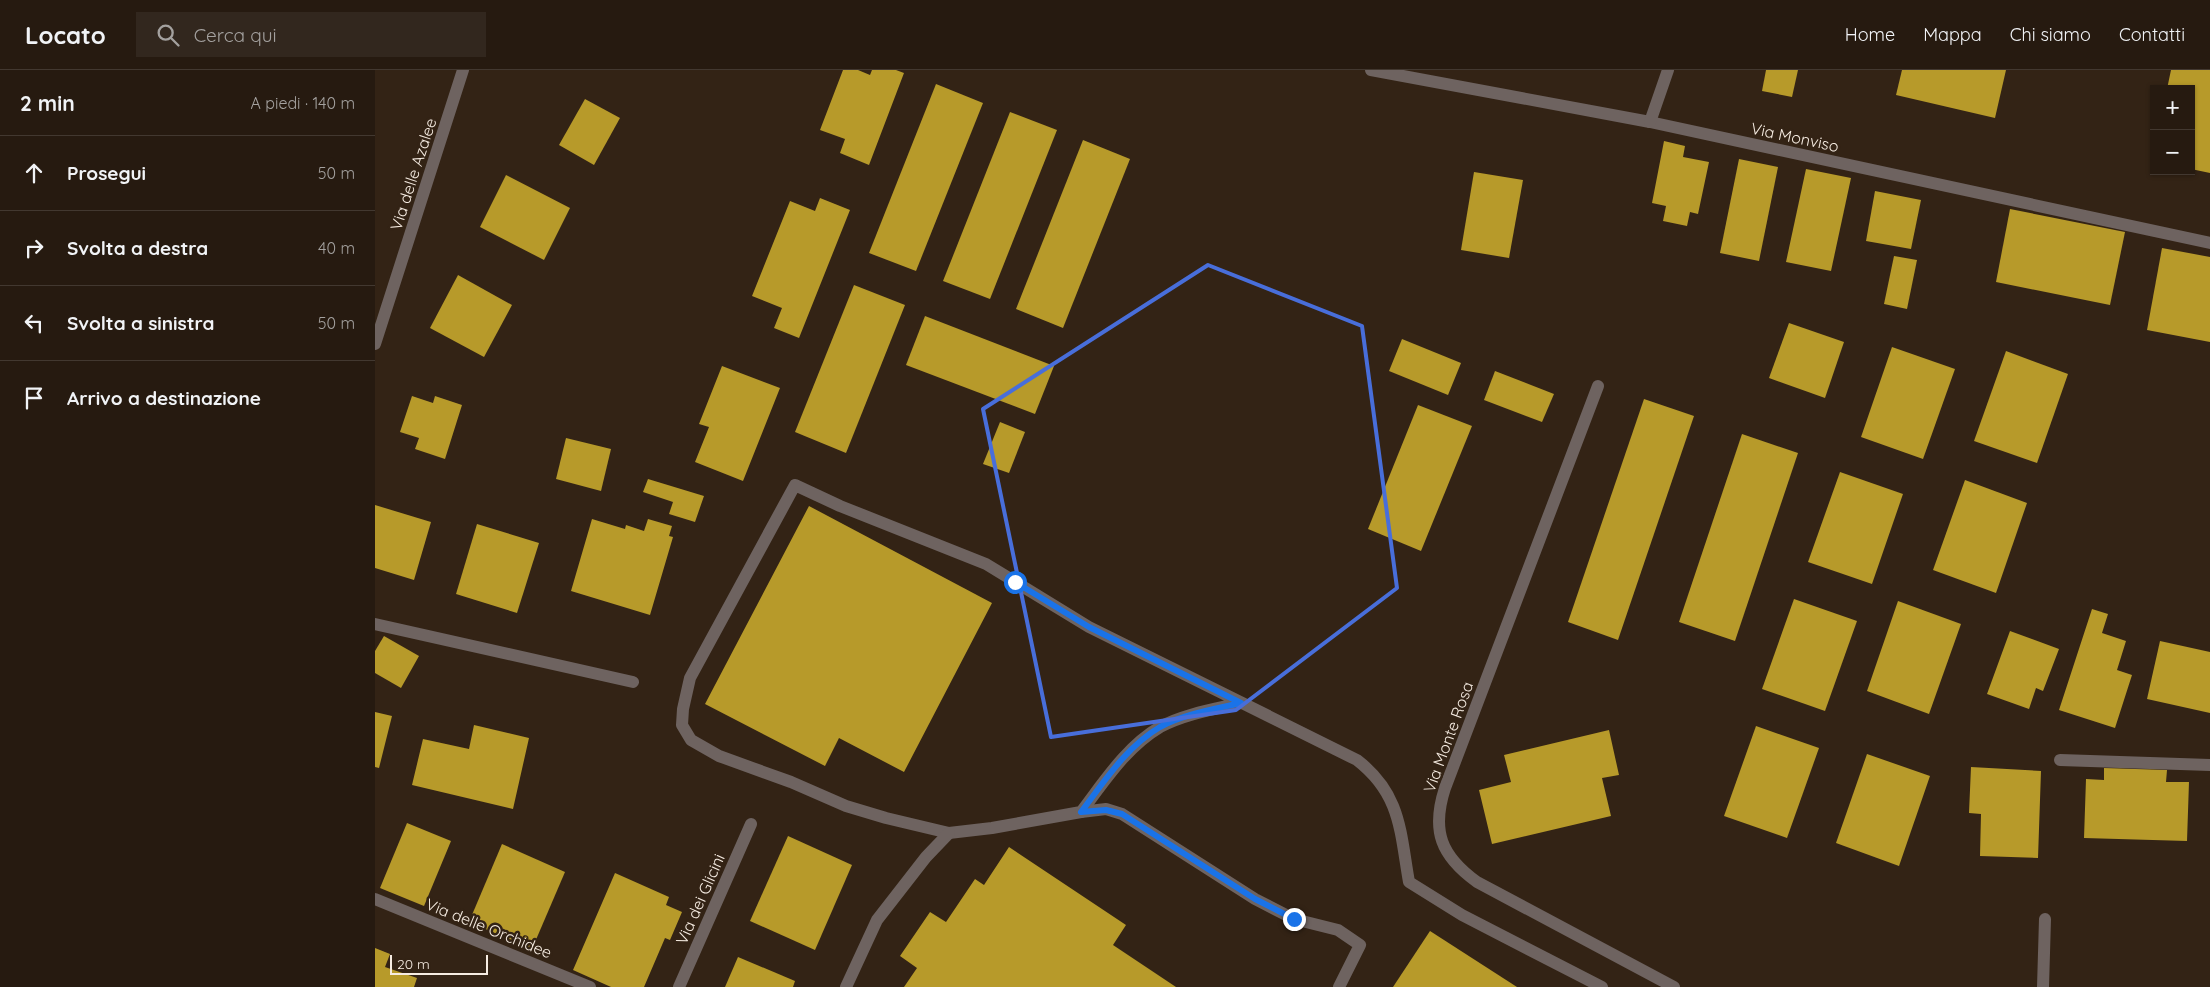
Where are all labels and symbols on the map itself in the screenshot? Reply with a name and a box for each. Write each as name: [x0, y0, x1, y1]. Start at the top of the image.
street label: Via delle Azalee: [385, 115, 441, 233]
street label: Via Monviso: [1749, 118, 1841, 156]
route start: [1004, 571, 1027, 594]
street label: Via Monte Rosa: [1419, 679, 1477, 795]
street label: Via dei Glicini: [671, 851, 729, 947]
street label: Via delle Orchidee: [423, 894, 555, 962]
route end: [1283, 908, 1306, 931]
scale bar: [390, 952, 487, 975]

